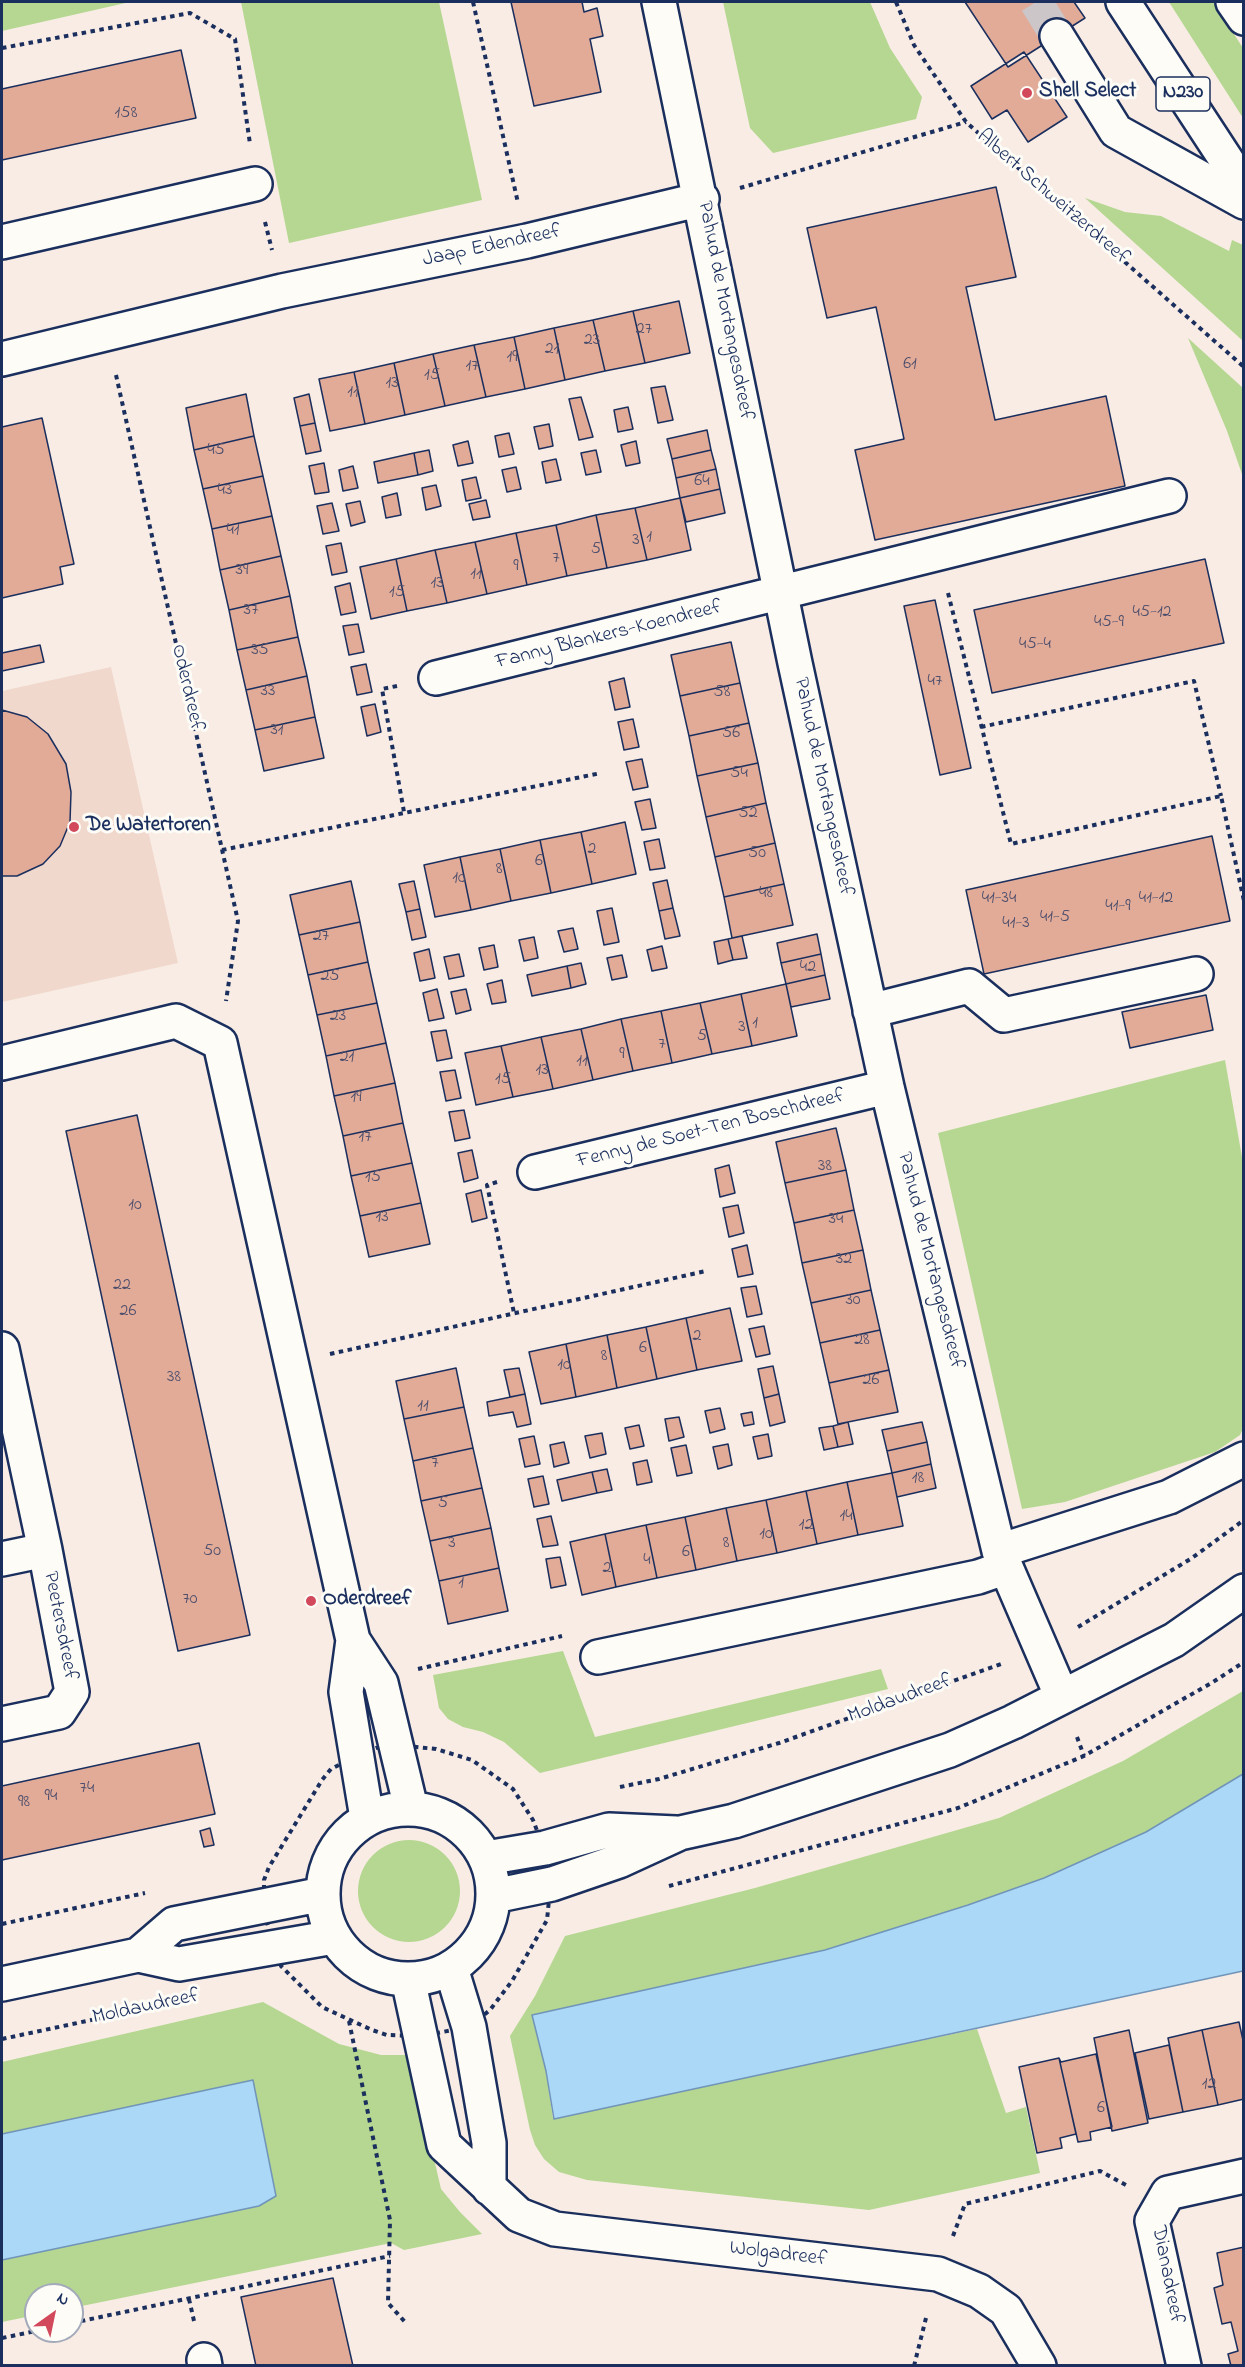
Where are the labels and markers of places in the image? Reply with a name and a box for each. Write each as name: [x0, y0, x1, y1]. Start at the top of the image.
place label: Shell Select: [1039, 80, 1136, 106]
marker: Shell Select: [1020, 86, 1034, 100]
place label: De Watertoren: [86, 814, 211, 840]
marker: De Watertoren: [67, 820, 81, 834]
place label: Oderdreef: [323, 1588, 411, 1614]
marker: Oderdreef: [304, 1594, 318, 1608]

